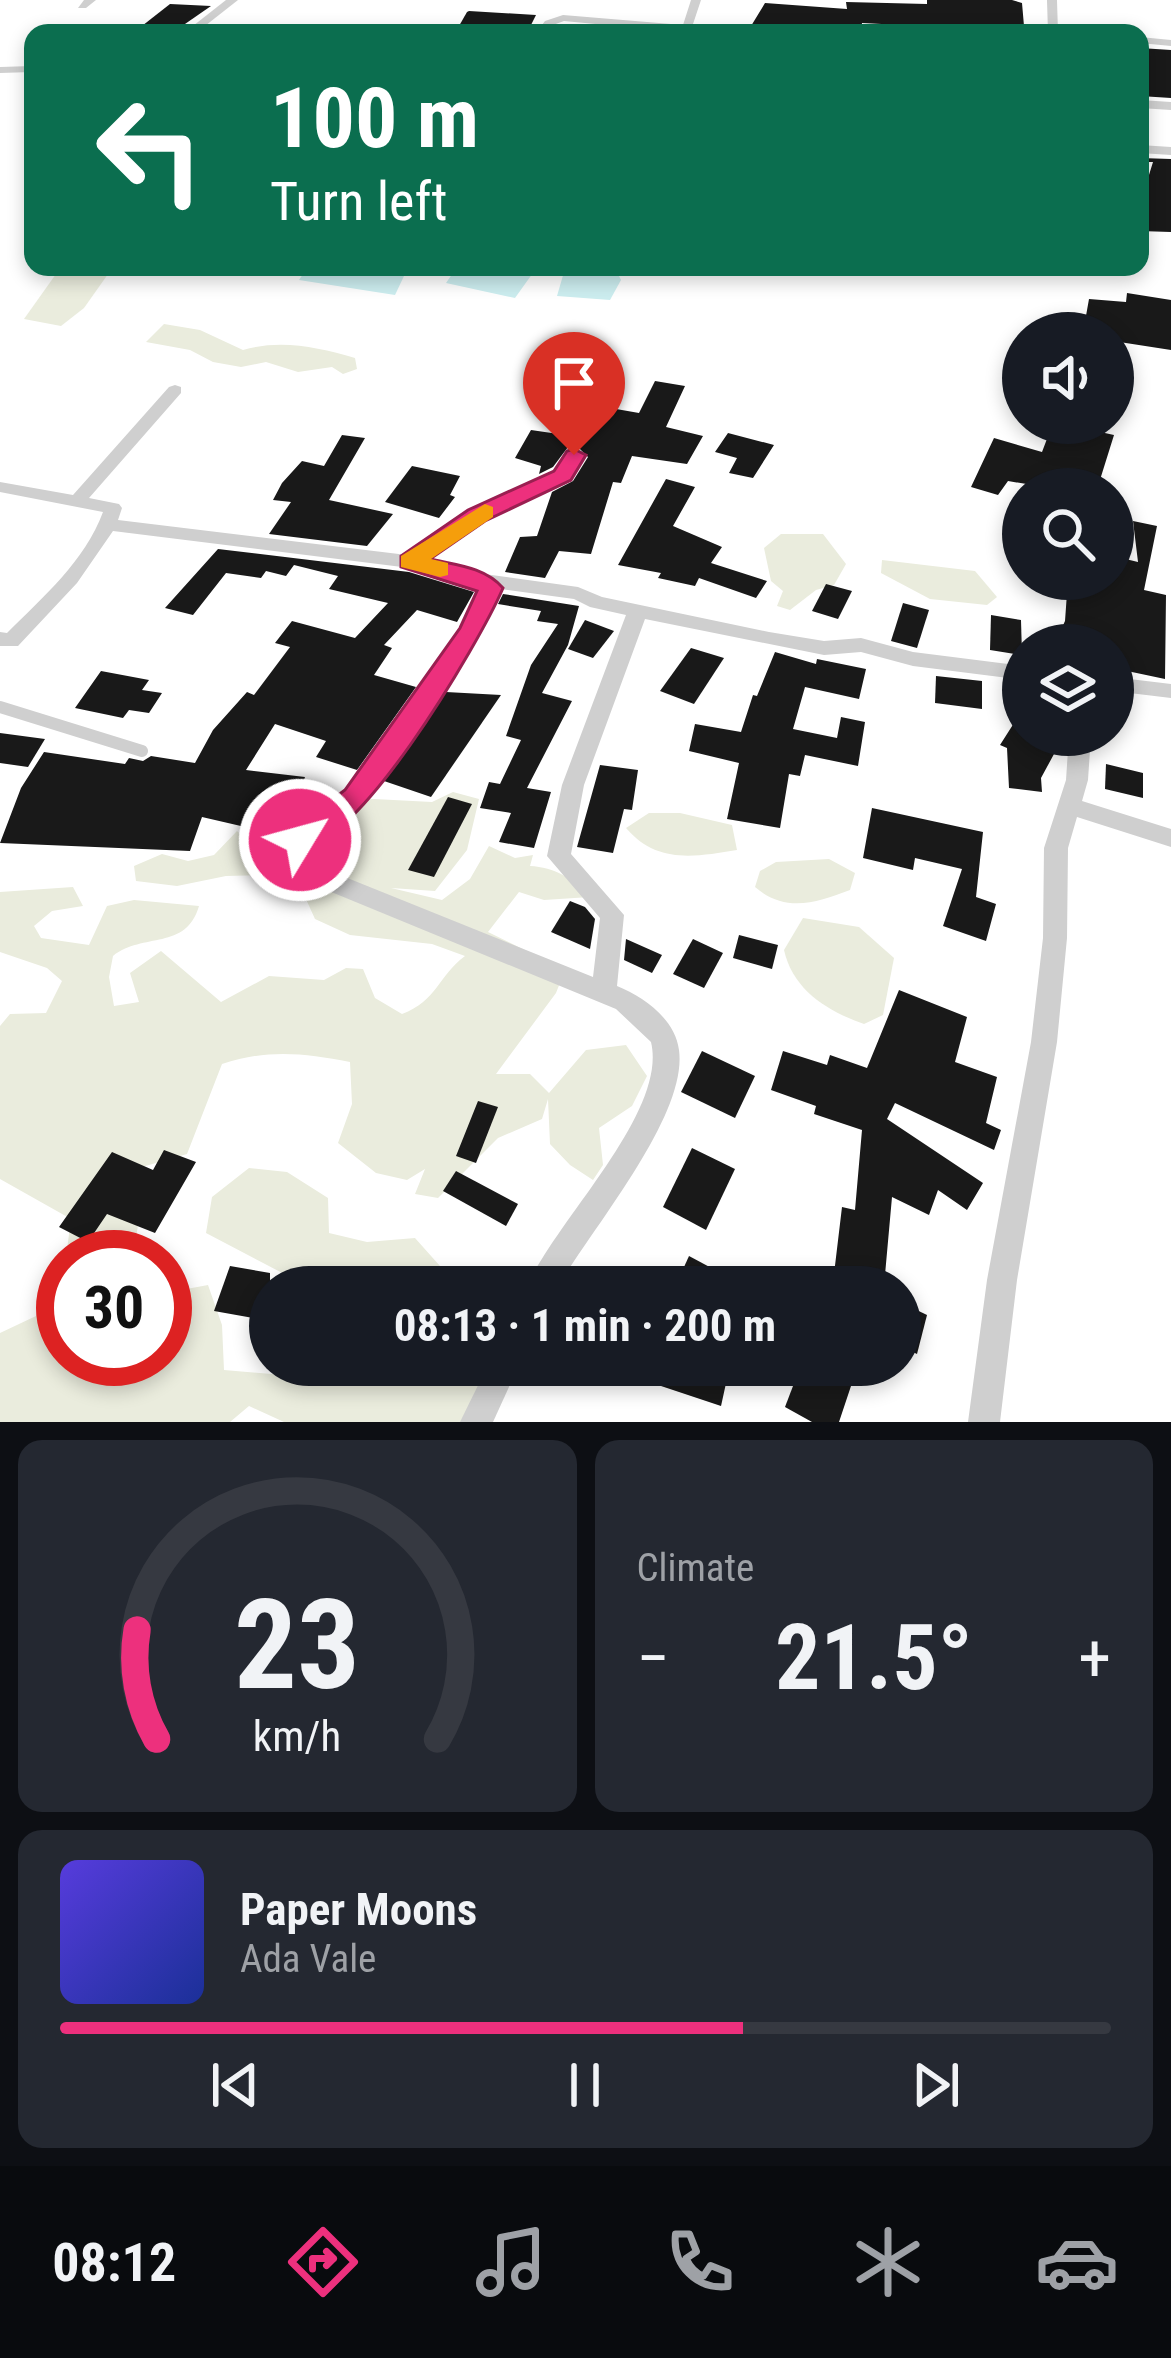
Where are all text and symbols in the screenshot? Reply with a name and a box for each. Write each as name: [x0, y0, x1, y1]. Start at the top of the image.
text: 100 m: [270, 69, 479, 168]
icon: left: [72, 72, 228, 228]
text: Turn left: [270, 170, 447, 233]
map controls: [1002, 312, 1134, 756]
button: sound: [1002, 312, 1134, 444]
pin: [523, 332, 625, 455]
icon: arrive: [541, 350, 607, 416]
button: search: [1002, 468, 1134, 600]
button: layers: [1002, 624, 1134, 756]
position arrow: [237, 777, 363, 903]
speed limit sign: 30: [36, 1230, 192, 1386]
text: 08:13 · 1 min · 200 m: [394, 1299, 776, 1352]
text: Climate: [637, 1545, 754, 1591]
text: 23: [234, 1572, 360, 1718]
text: 21.5°: [775, 1606, 973, 1711]
text: −: [637, 1620, 670, 1697]
text: +: [1078, 1620, 1111, 1697]
text: km/h: [253, 1711, 341, 1761]
text: Paper Moons: [240, 1883, 477, 1936]
text: Ada Vale: [240, 1936, 376, 1982]
icon: previous: [202, 2052, 268, 2118]
icon: pause: [552, 2052, 618, 2118]
icon: next: [903, 2052, 969, 2118]
icon: directions: [281, 2220, 365, 2304]
icon: music: [469, 2220, 553, 2304]
icon: phone: [658, 2220, 742, 2304]
icon: climate: [846, 2220, 930, 2304]
icon: car: [1035, 2220, 1119, 2304]
text: 08:12: [52, 2231, 176, 2294]

